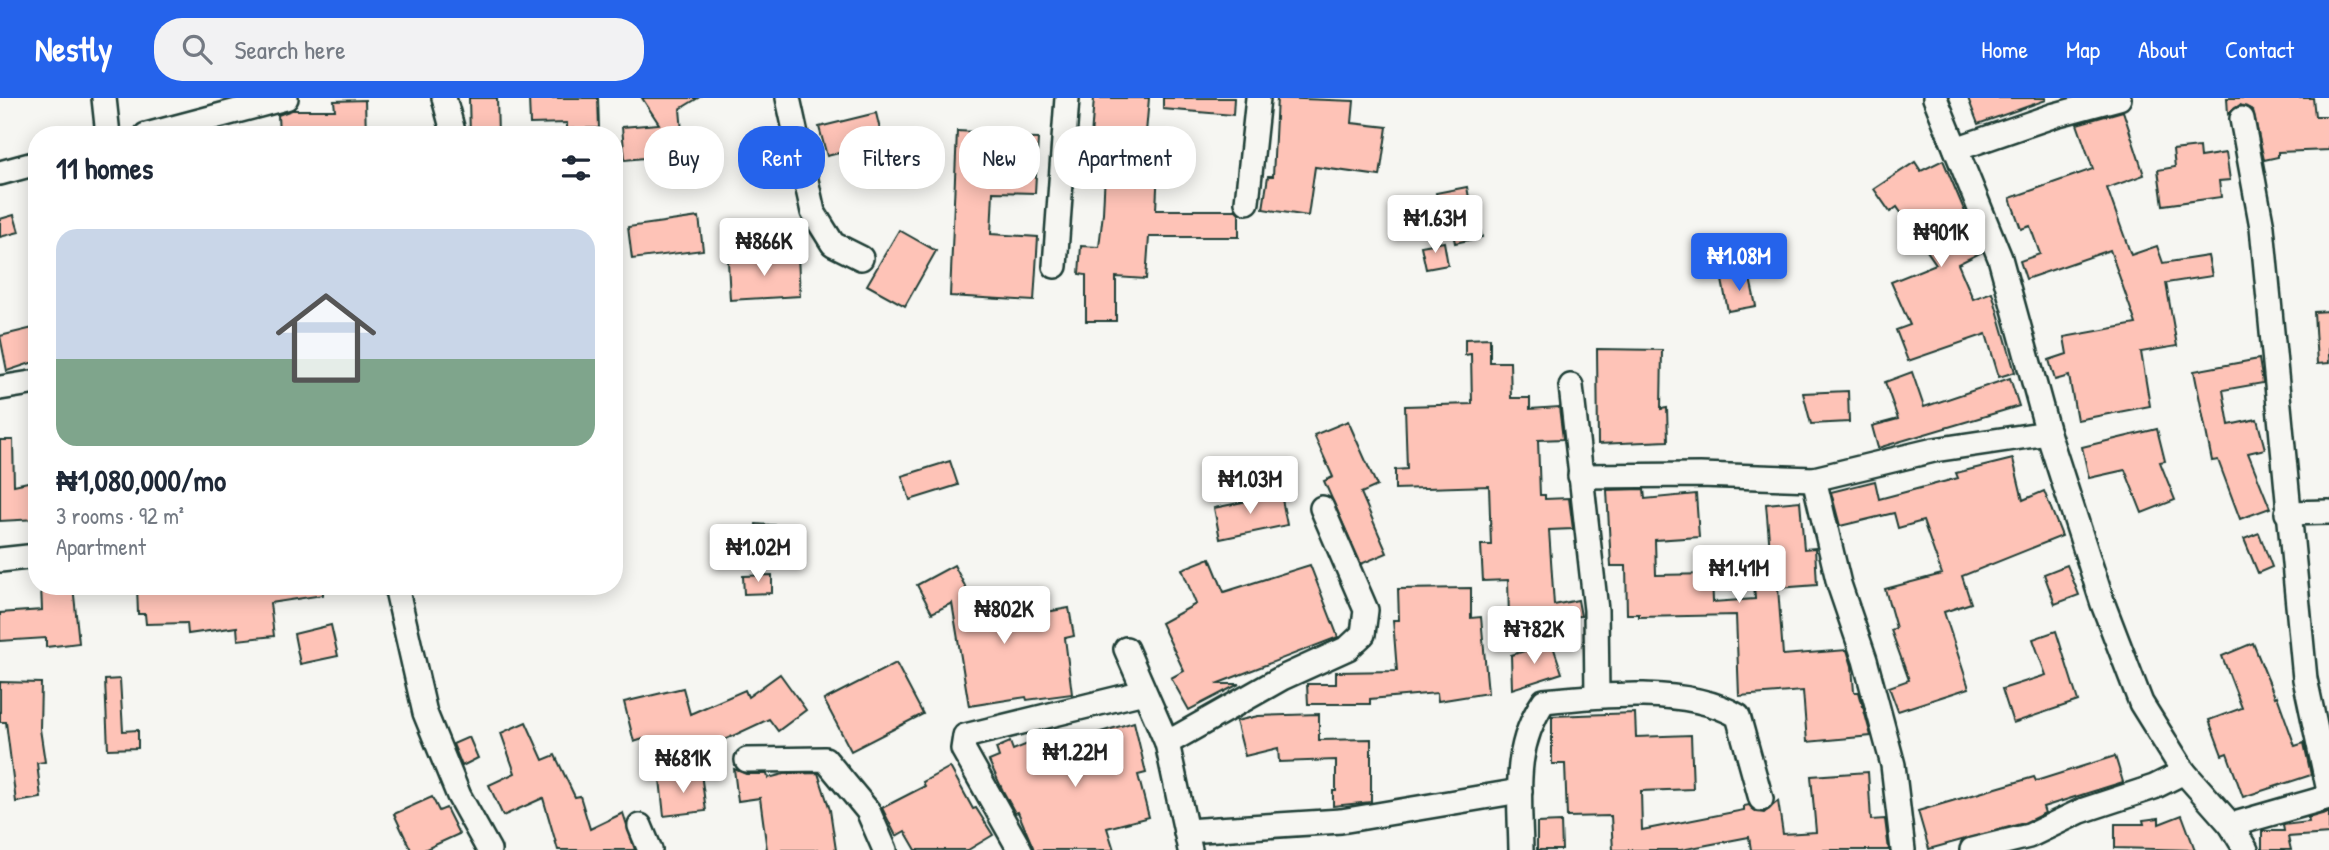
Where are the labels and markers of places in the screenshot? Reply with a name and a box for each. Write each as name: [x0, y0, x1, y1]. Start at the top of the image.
pin: ₦1.63M: [1378, 195, 1492, 255]
pin: ₦901K: [1892, 209, 1990, 269]
pin: ₦866K: [715, 218, 813, 278]
pin: ₦1.08M: [1682, 234, 1796, 293]
pin: ₦1.03M: [1193, 456, 1307, 516]
pin: ₦1.02M: [701, 524, 815, 584]
pin: ₦1.41M: [1682, 546, 1796, 605]
pin: ₦802K: [955, 587, 1053, 646]
pin: ₦782K: [1485, 606, 1583, 666]
pin: ₦1.22M: [1018, 730, 1132, 789]
pin: ₦681K: [634, 736, 732, 795]

